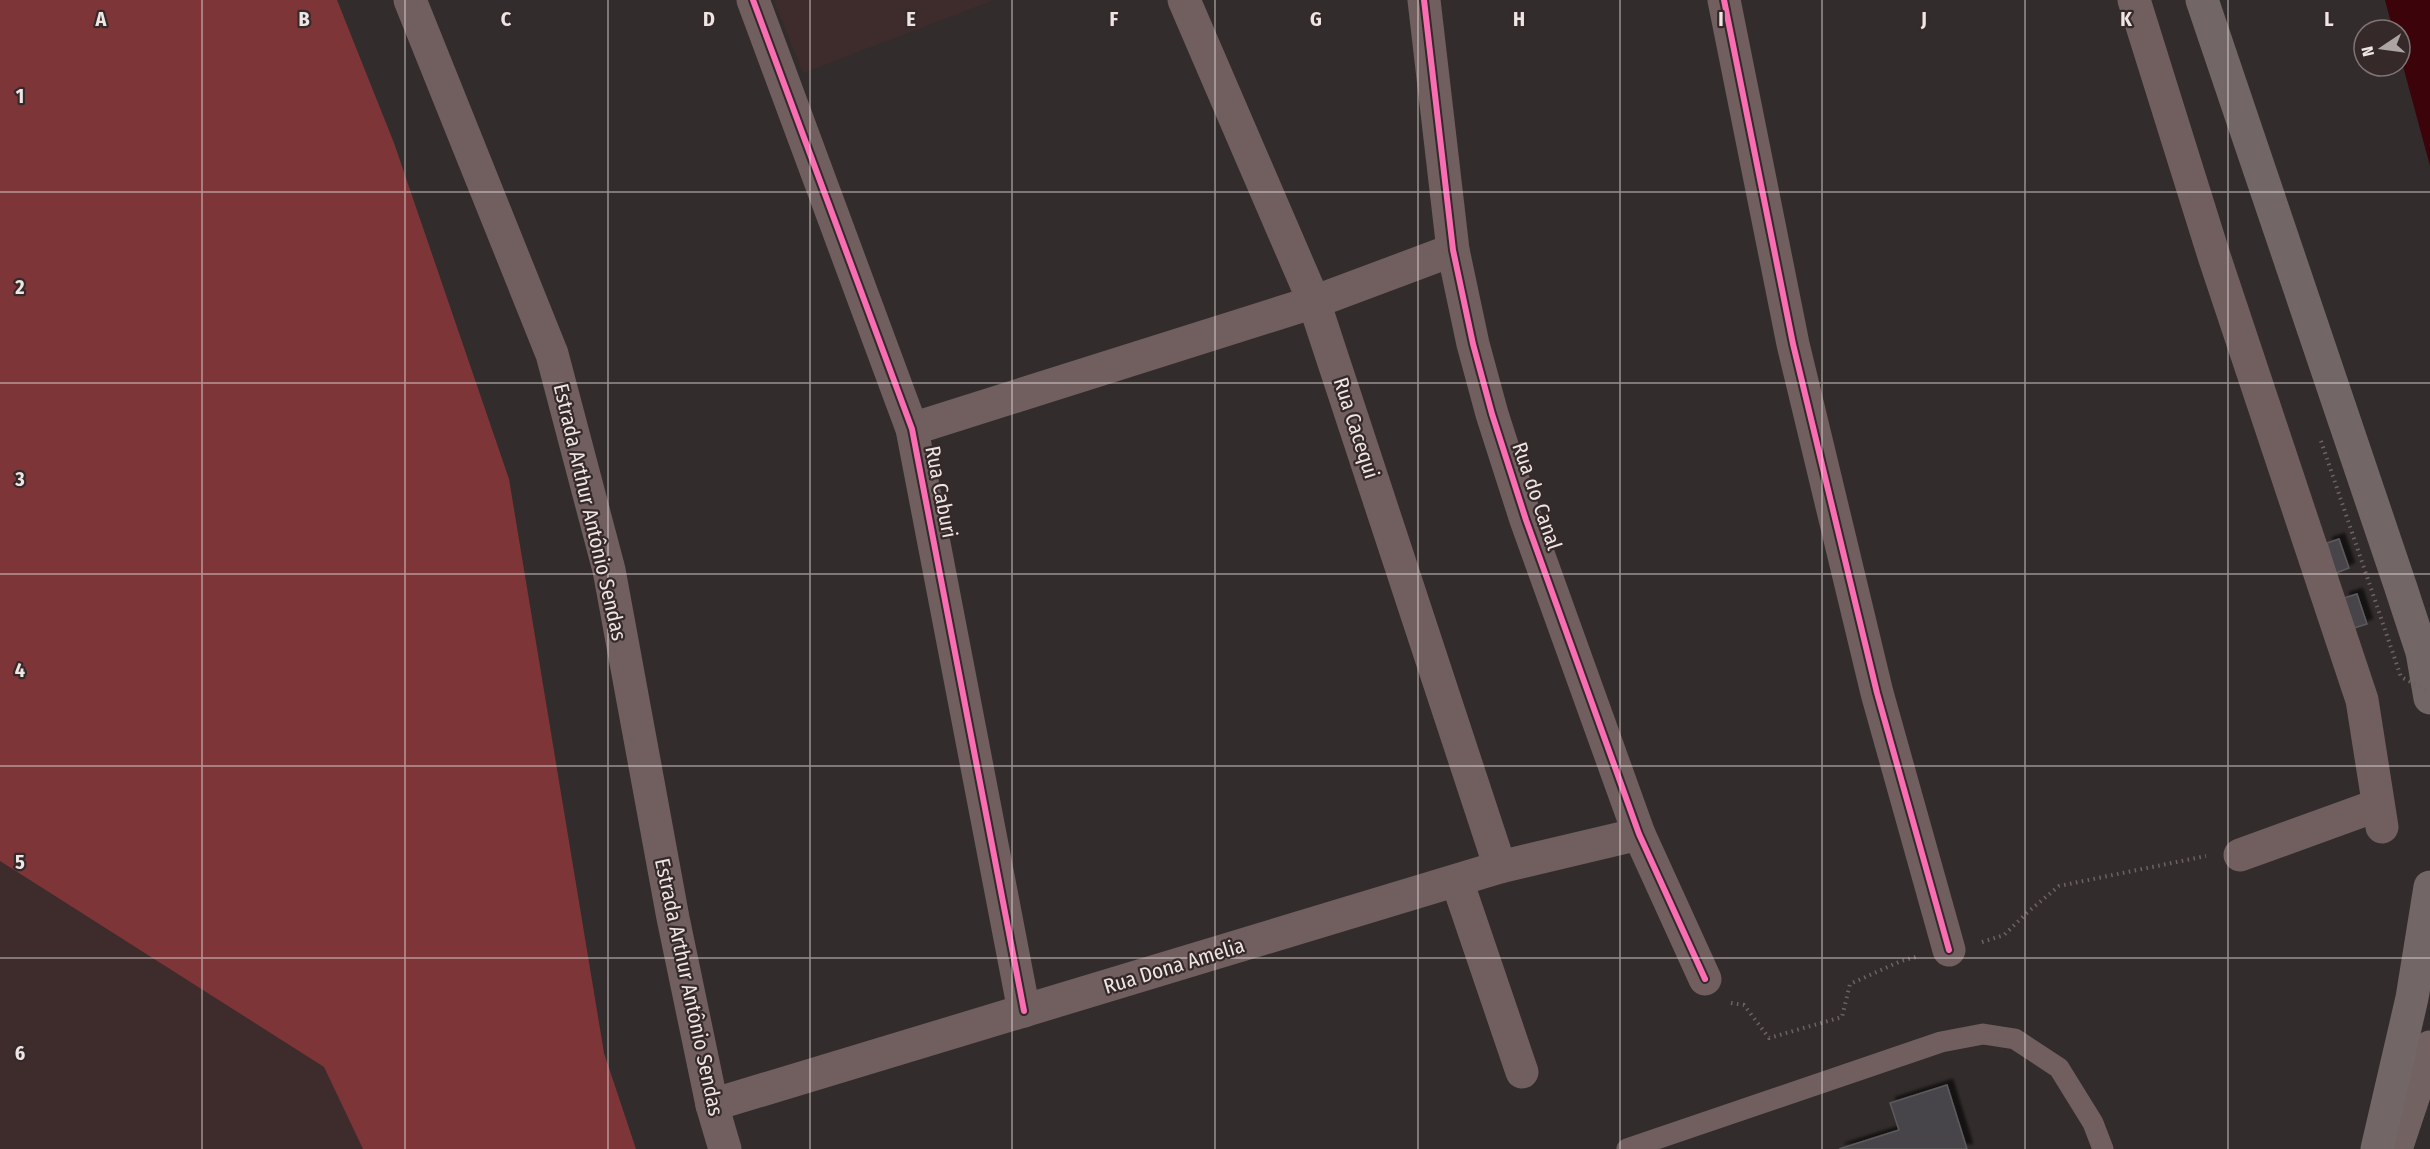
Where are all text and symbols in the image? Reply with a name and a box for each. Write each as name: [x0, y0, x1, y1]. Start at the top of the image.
text: A: [95, 7, 108, 31]
text: B: [298, 7, 310, 31]
text: C: [501, 7, 512, 31]
text: D: [703, 7, 715, 31]
text: E: [906, 7, 916, 31]
text: F: [1110, 7, 1119, 31]
text: G: [1310, 7, 1322, 31]
text: H: [1513, 7, 1525, 31]
text: I: [1718, 7, 1724, 31]
text: J: [1920, 7, 1927, 31]
text: K: [2120, 7, 2132, 31]
text: L: [2324, 7, 2334, 31]
north arrow: [2352, 18, 2412, 78]
text: N: [2358, 44, 2378, 58]
text: 1: [16, 84, 24, 108]
text: 2: [14, 275, 25, 299]
street label: Rua Cacequi: [1327, 374, 1385, 482]
street label: Estrada Arthur Antônio Sendas: [548, 381, 632, 643]
street label: Rua do Canal: [1506, 439, 1568, 554]
street label: Rua Caburi: [919, 444, 963, 540]
text: 3: [14, 467, 25, 491]
text: 4: [15, 658, 25, 682]
text: 5: [15, 850, 25, 874]
street label: Estrada Arthur Antônio Sendas: [649, 856, 729, 1118]
street label: Rua Dona Amelia: [1100, 932, 1248, 1000]
text: 6: [15, 1041, 25, 1065]

